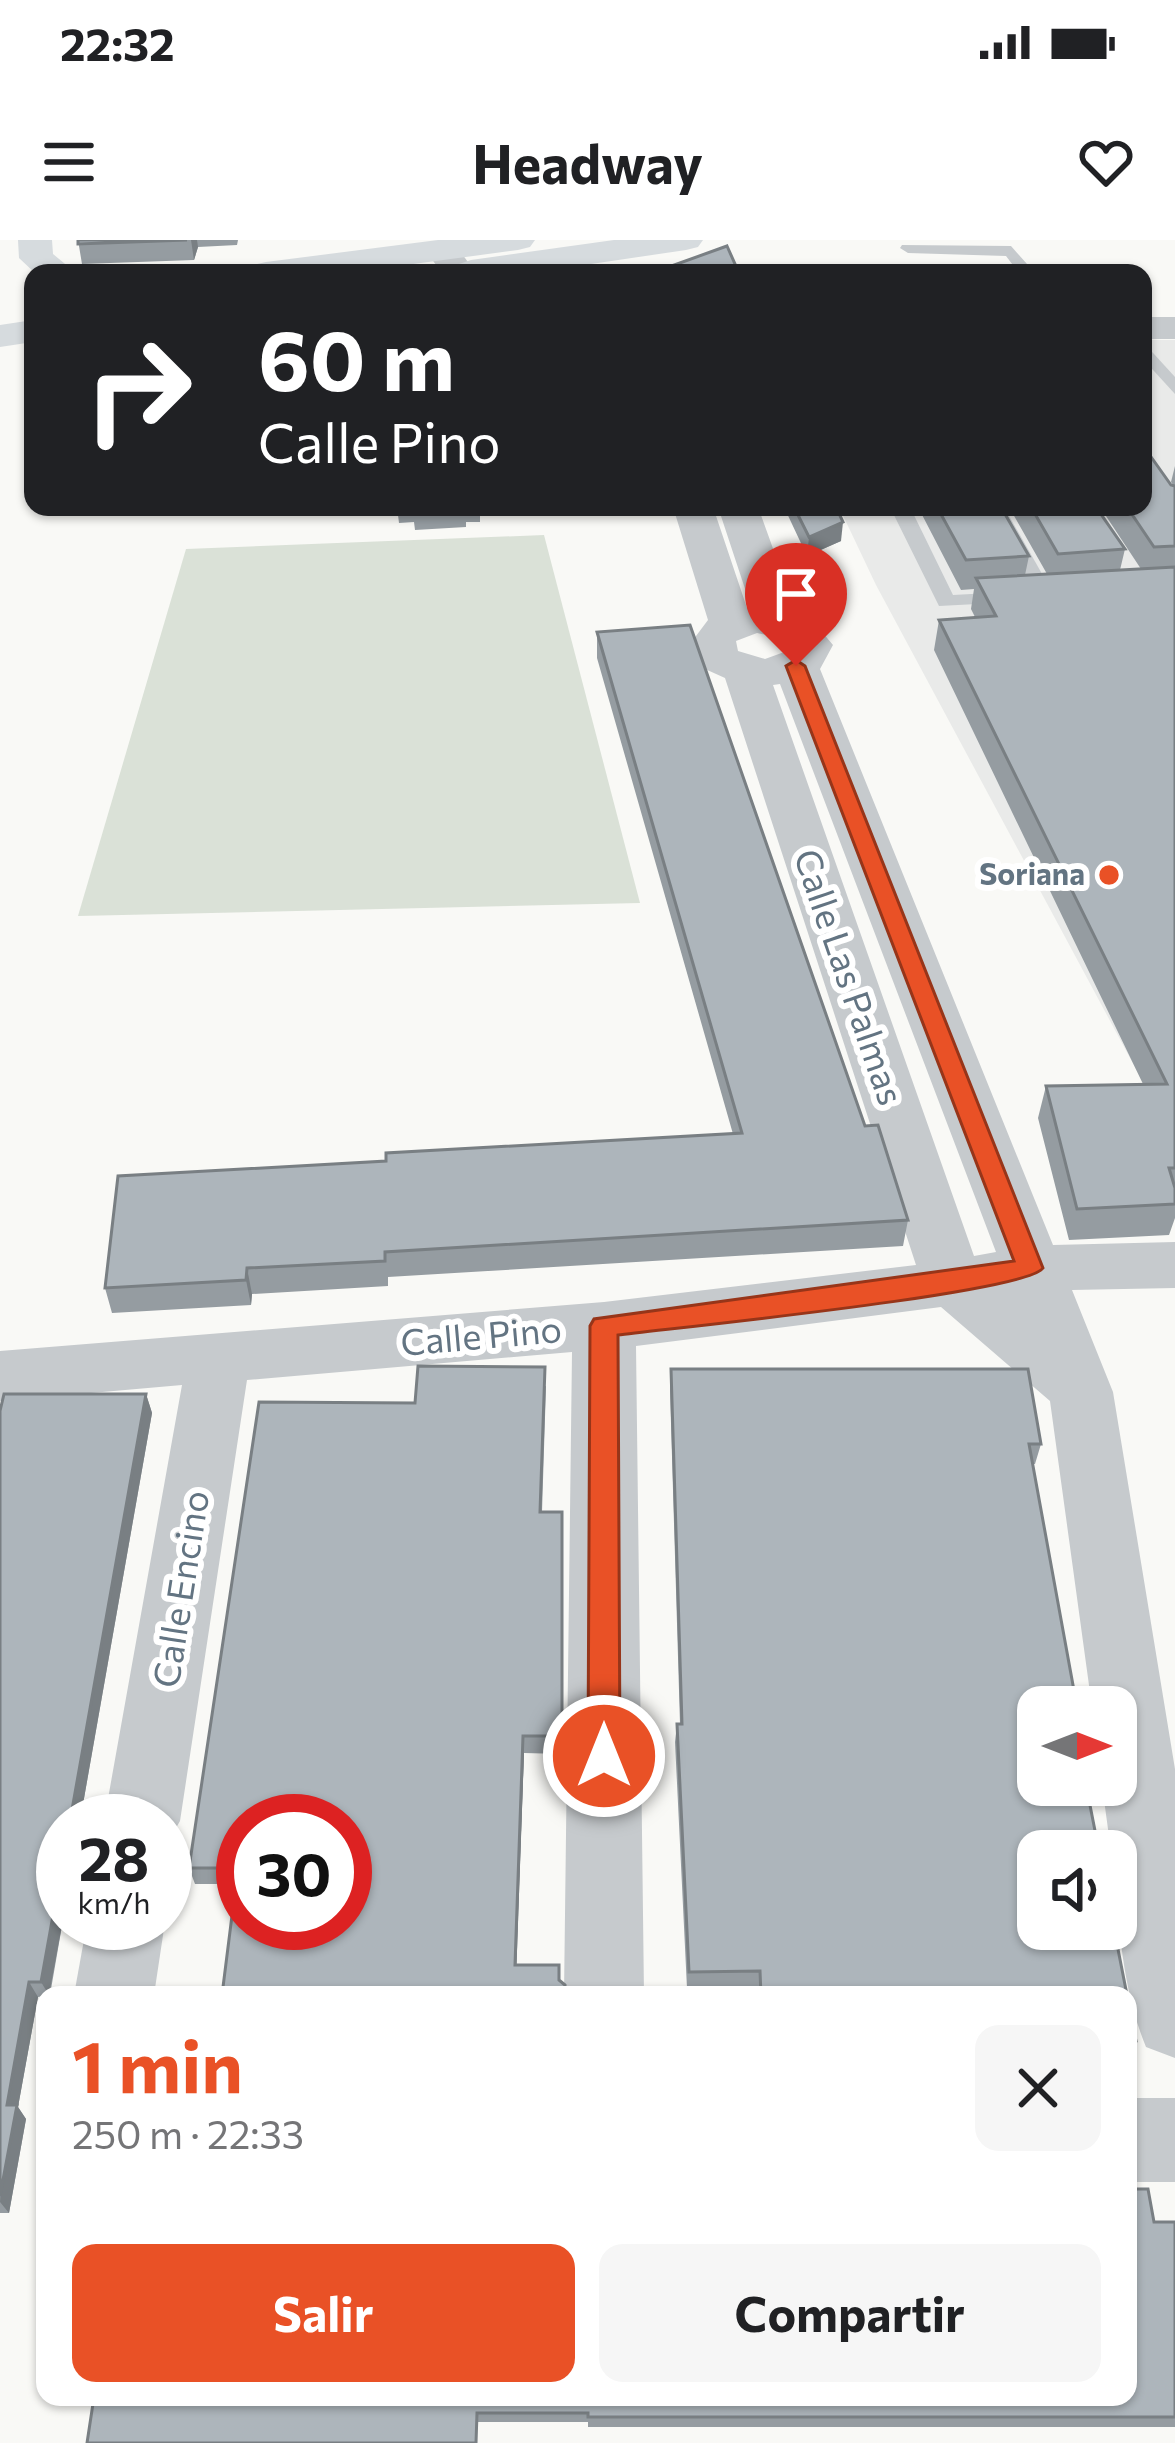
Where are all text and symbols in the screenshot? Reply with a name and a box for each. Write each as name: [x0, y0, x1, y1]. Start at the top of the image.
text: 22:32: [60, 15, 175, 70]
icon: menu: [36, 129, 102, 195]
text: Headway: [472, 129, 703, 195]
icon: heart: [1073, 129, 1139, 195]
text: 60 m: [258, 306, 455, 408]
icon: right: [60, 312, 216, 468]
text: Calle Pino: [258, 408, 500, 474]
pin: [745, 543, 847, 666]
icon: arrive: [763, 561, 829, 627]
street label: Calle Las Palmas: [787, 843, 915, 1110]
place label: Soriana: [979, 854, 1085, 891]
marker: Soriana: [1096, 862, 1122, 888]
street label: Calle Pino: [398, 1305, 563, 1363]
street label: Calle Encino: [142, 1487, 216, 1690]
north arrow: [1017, 1686, 1137, 1806]
map controls: [1017, 1686, 1137, 1950]
position arrow: [541, 1693, 667, 1819]
speed limit sign: 30: [216, 1794, 372, 1950]
text: 28: [79, 1820, 149, 1893]
button: sound: [1017, 1830, 1137, 1950]
text: km/h: [78, 1883, 150, 1920]
text: 1 min: [72, 2020, 243, 2108]
button: close: [975, 2025, 1101, 2151]
text: 250 m · 22:33: [72, 2109, 304, 2157]
button: Salir: [72, 2244, 575, 2382]
button: Compartir: [599, 2244, 1101, 2382]

